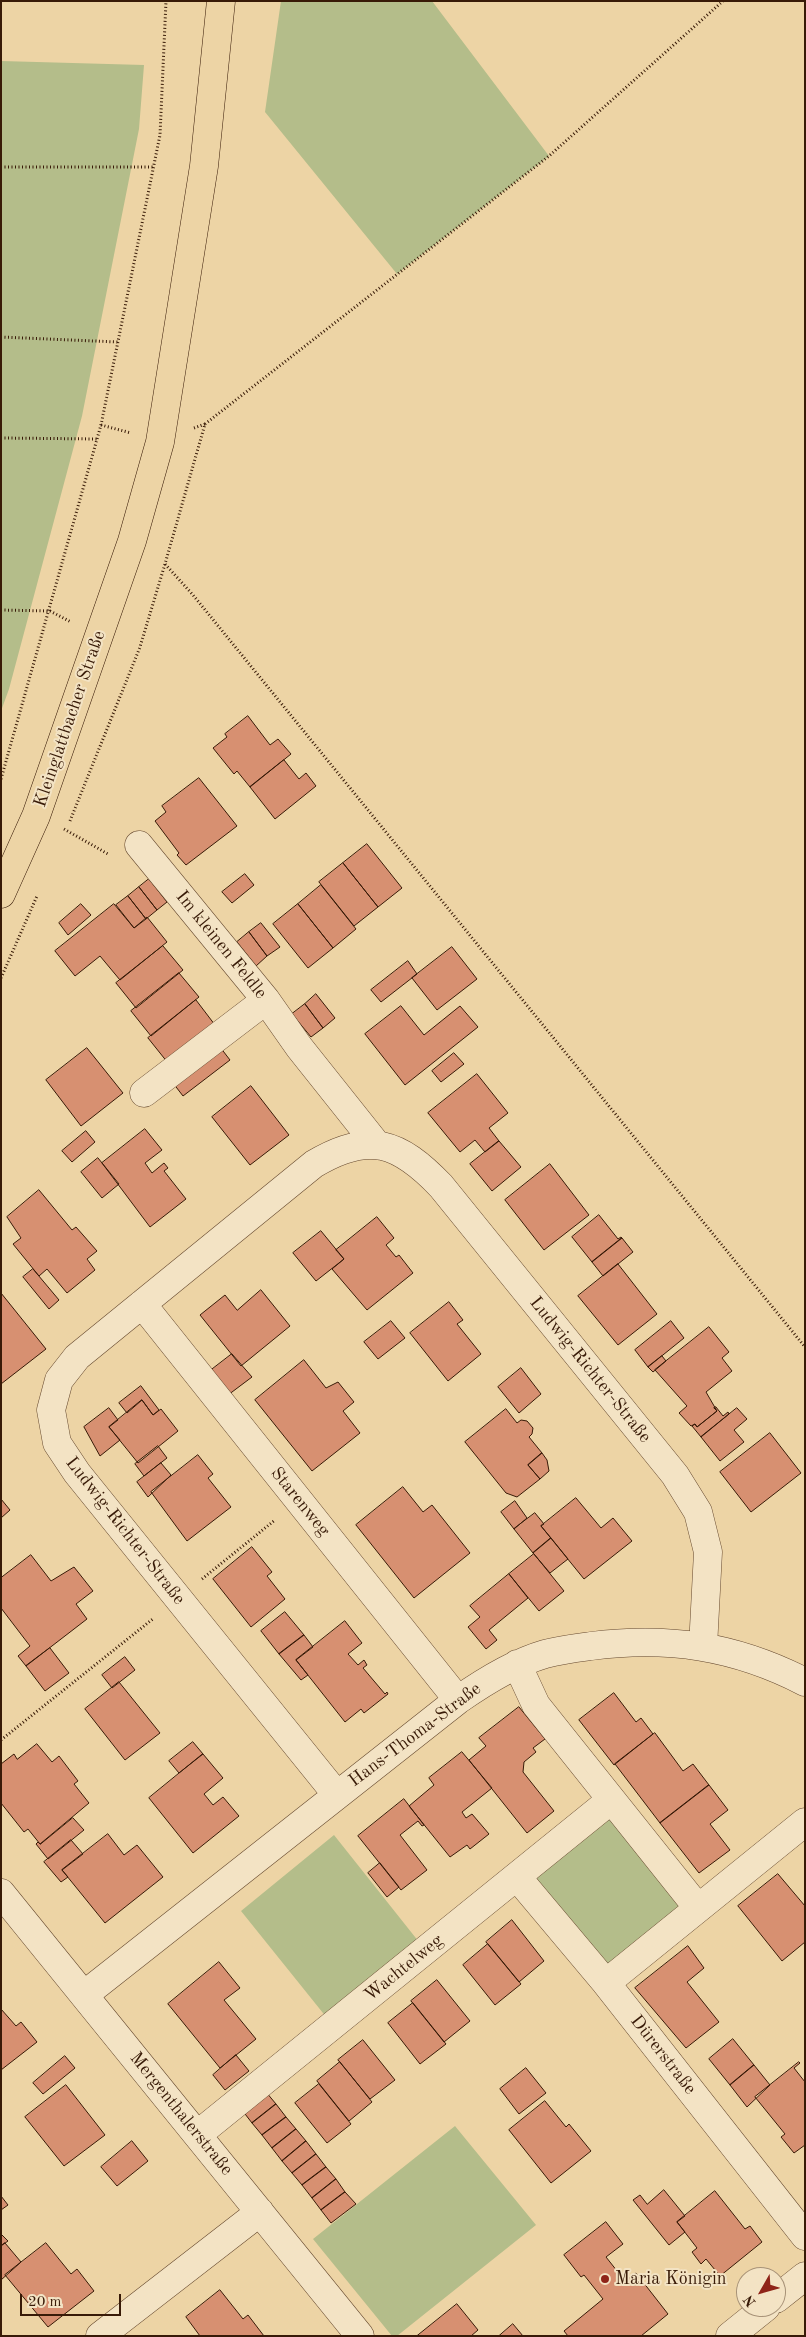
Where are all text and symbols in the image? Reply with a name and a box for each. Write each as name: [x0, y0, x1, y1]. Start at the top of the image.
street label: Kleinglattbacher Straße: [30, 628, 110, 810]
street label: Im kleinen Feldle: [171, 886, 271, 1004]
street label: Ludwig-Richter-Straße: [524, 1293, 656, 1447]
street label: Ludwig-Richter-Straße: [61, 1453, 189, 1609]
street label: Starenweg: [266, 1463, 334, 1541]
street label: Hans-Thoma-Straße: [345, 1678, 485, 1792]
street label: Wachtelweg: [360, 1930, 448, 2006]
street label: Dürerstraße: [625, 2011, 701, 2099]
street label: Mergenthalerstraße: [125, 2048, 237, 2180]
north arrow: [736, 2267, 786, 2317]
place label: Maria Königin: [615, 2268, 727, 2290]
marker: Maria Königin: [599, 2273, 611, 2285]
scale bar: [22, 2284, 124, 2316]
text: N: [741, 2292, 759, 2309]
text: 20 m: [28, 2295, 62, 2310]

